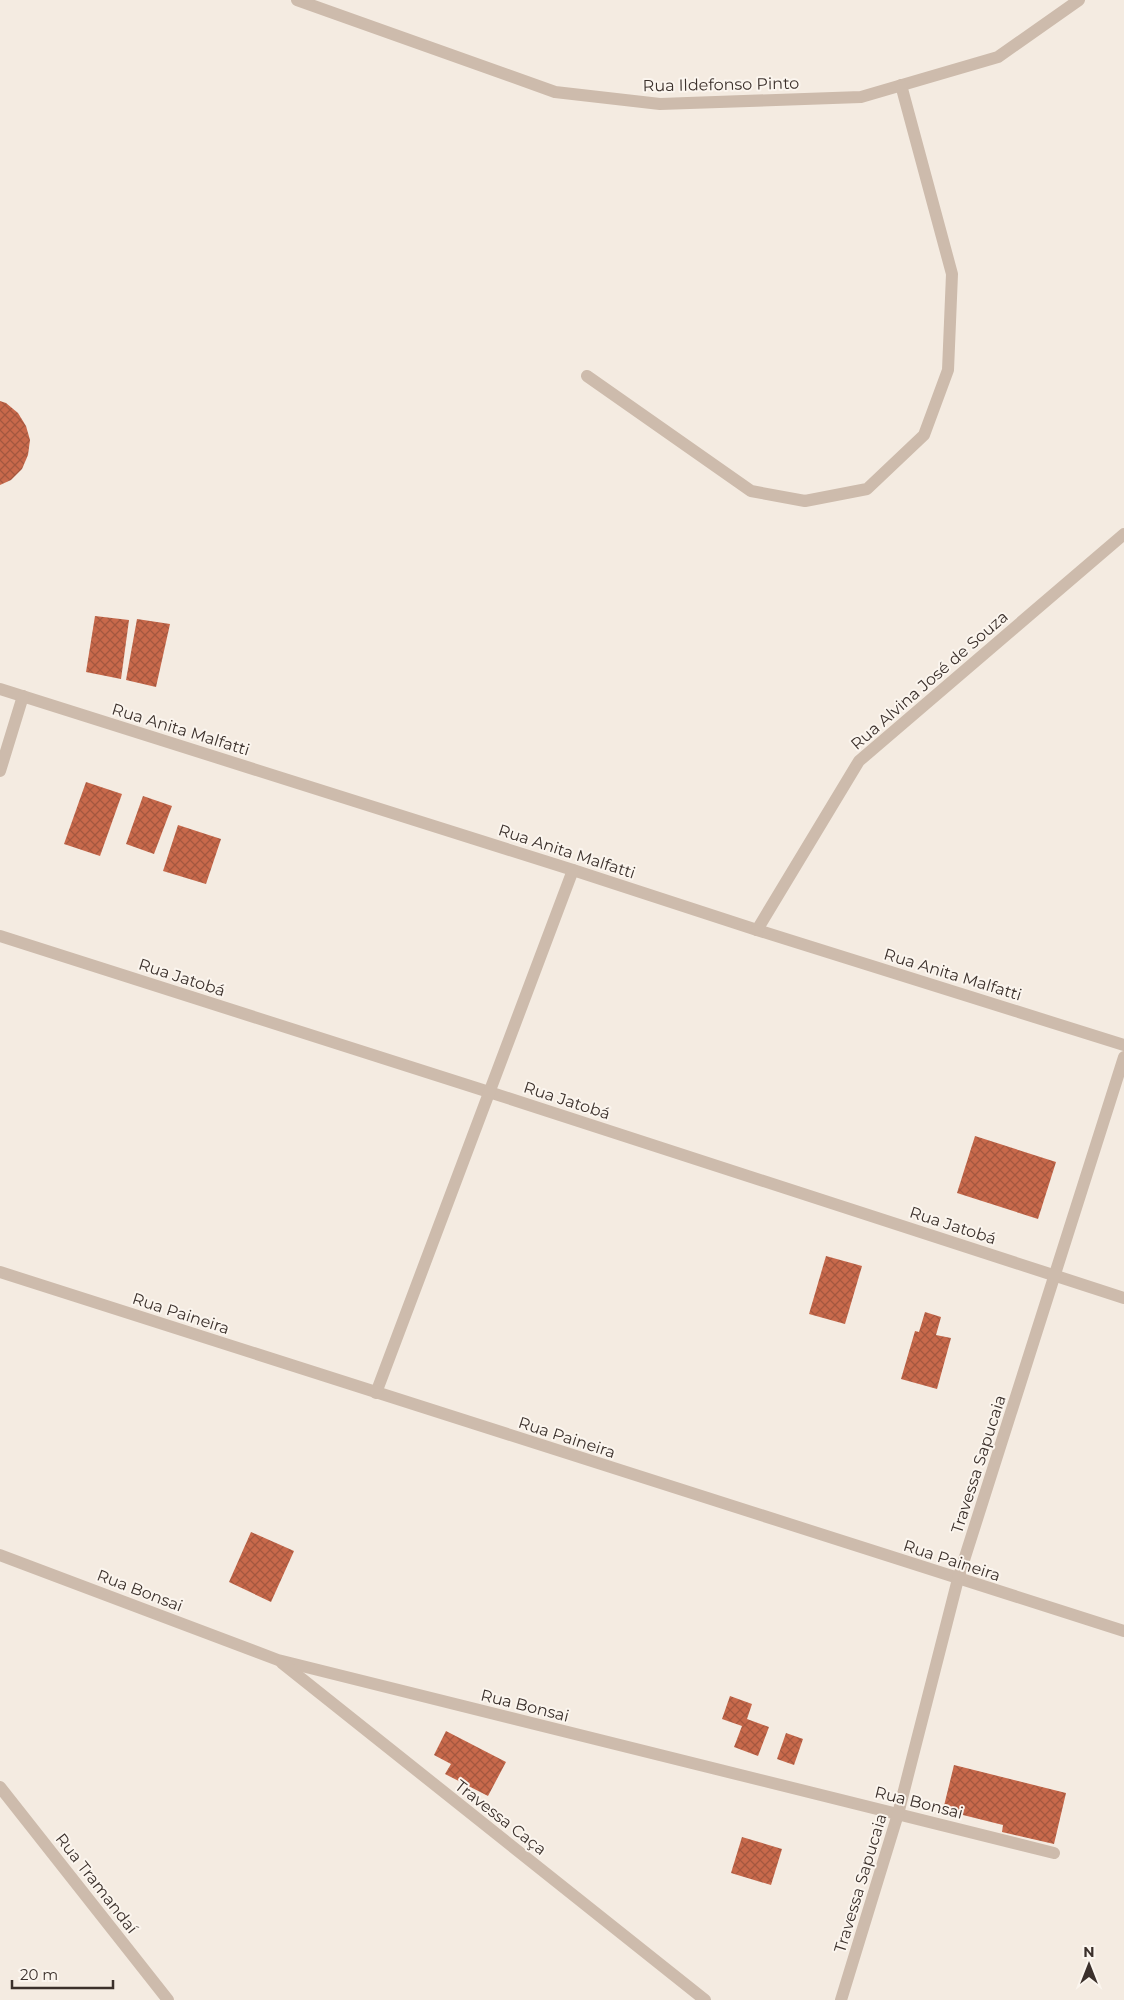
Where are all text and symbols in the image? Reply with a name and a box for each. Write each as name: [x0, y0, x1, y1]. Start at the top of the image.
street label: Rua Ildefonso Pinto: [643, 74, 799, 95]
street label: Rua Alvina José de Souza: [847, 607, 1012, 754]
street label: Rua Anita Malfatti: [110, 699, 252, 759]
street label: Rua Anita Malfatti: [496, 820, 638, 883]
street label: Rua Anita Malfatti: [882, 944, 1024, 1004]
street label: Rua Jatobá: [136, 955, 228, 1000]
street label: Rua Jatobá: [521, 1078, 613, 1123]
street label: Rua Jatobá: [907, 1203, 999, 1248]
street label: Rua Paineira: [130, 1289, 232, 1338]
street label: Travessa Sapucaia: [947, 1393, 1010, 1536]
street label: Rua Paineira: [516, 1413, 618, 1462]
street label: Rua Paineira: [901, 1536, 1003, 1585]
street label: Rua Bonsai: [94, 1565, 185, 1616]
street label: Rua Bonsai: [479, 1685, 571, 1726]
street label: Travessa Caça: [451, 1776, 550, 1859]
street label: Rua Bonsai: [873, 1782, 965, 1823]
street label: Travessa Sapucaia: [830, 1811, 891, 1955]
street label: Rua Tramandaí: [52, 1829, 142, 1938]
north arrow: [1064, 1940, 1114, 1990]
text: N: [1083, 1943, 1095, 1961]
scale bar: [12, 1958, 114, 1990]
text: 20 m: [20, 1965, 58, 1984]

